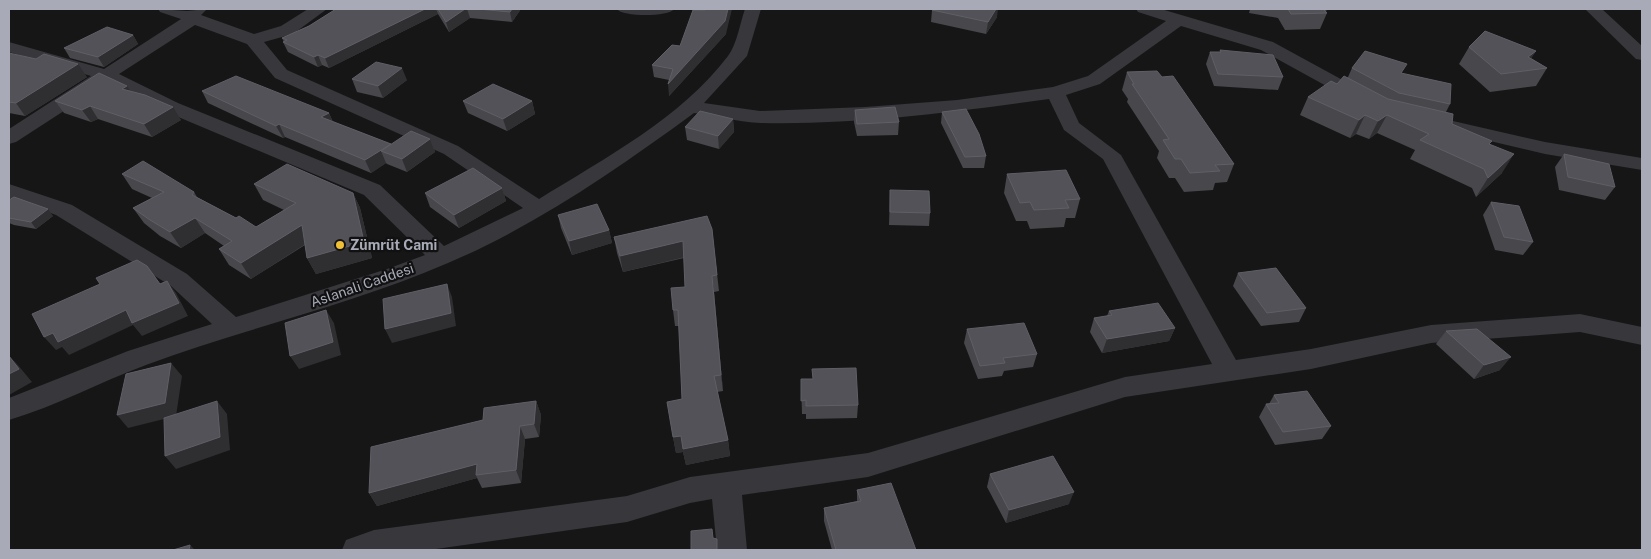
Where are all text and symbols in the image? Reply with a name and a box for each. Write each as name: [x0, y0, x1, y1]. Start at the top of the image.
place label: Zümrüt Cami: [350, 237, 437, 253]
marker: Zümrüt Cami: [334, 239, 346, 251]
street label: Aslanali Caddesi: [308, 260, 416, 310]

